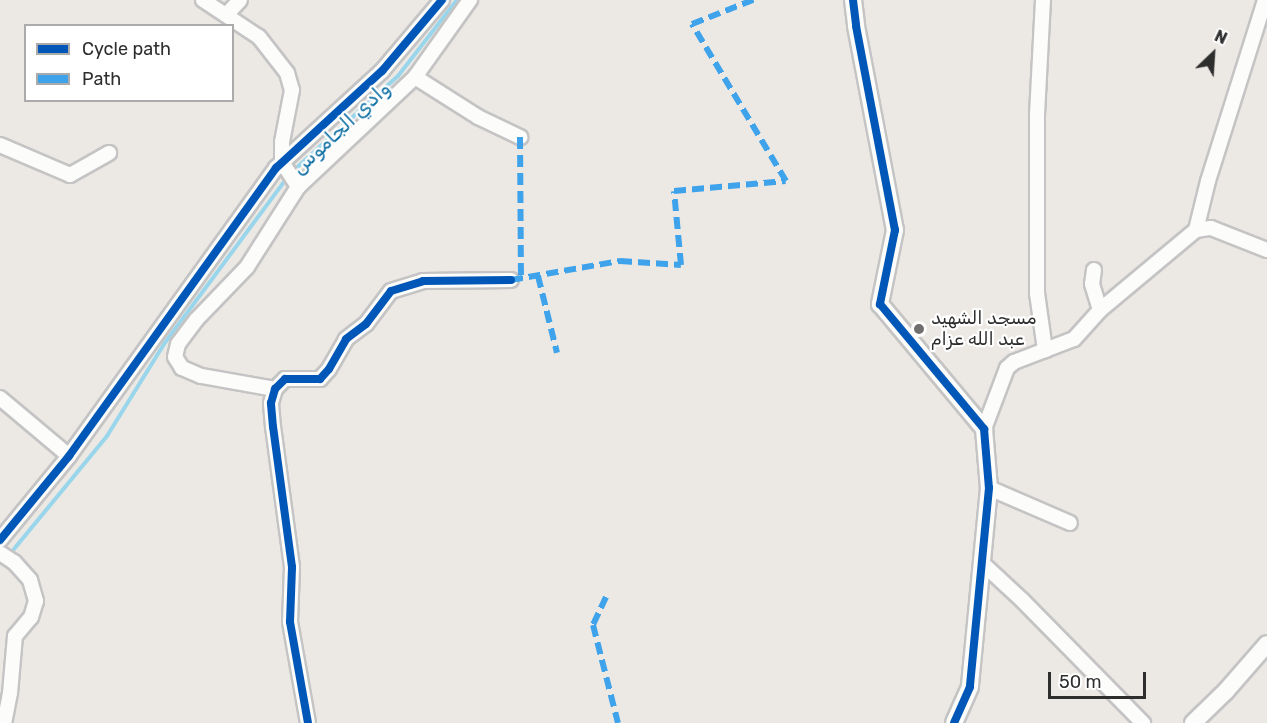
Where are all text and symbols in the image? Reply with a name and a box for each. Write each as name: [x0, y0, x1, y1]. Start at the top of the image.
legend: [24, 24, 234, 102]
north arrow: [1183, 24, 1243, 84]
text: N: [1212, 26, 1230, 48]
text: Cycle path: [82, 38, 171, 60]
text: Path: [82, 68, 121, 90]
water label: وادي الجاموس: [287, 76, 395, 180]
place label: مسجد الشهيد عبد الله عزام: [931, 308, 1036, 350]
marker: مسجد الشهيد عبد الله عزام: [912, 322, 926, 336]
scale bar: [1051, 660, 1148, 698]
text: 50 m: [1059, 671, 1102, 693]

